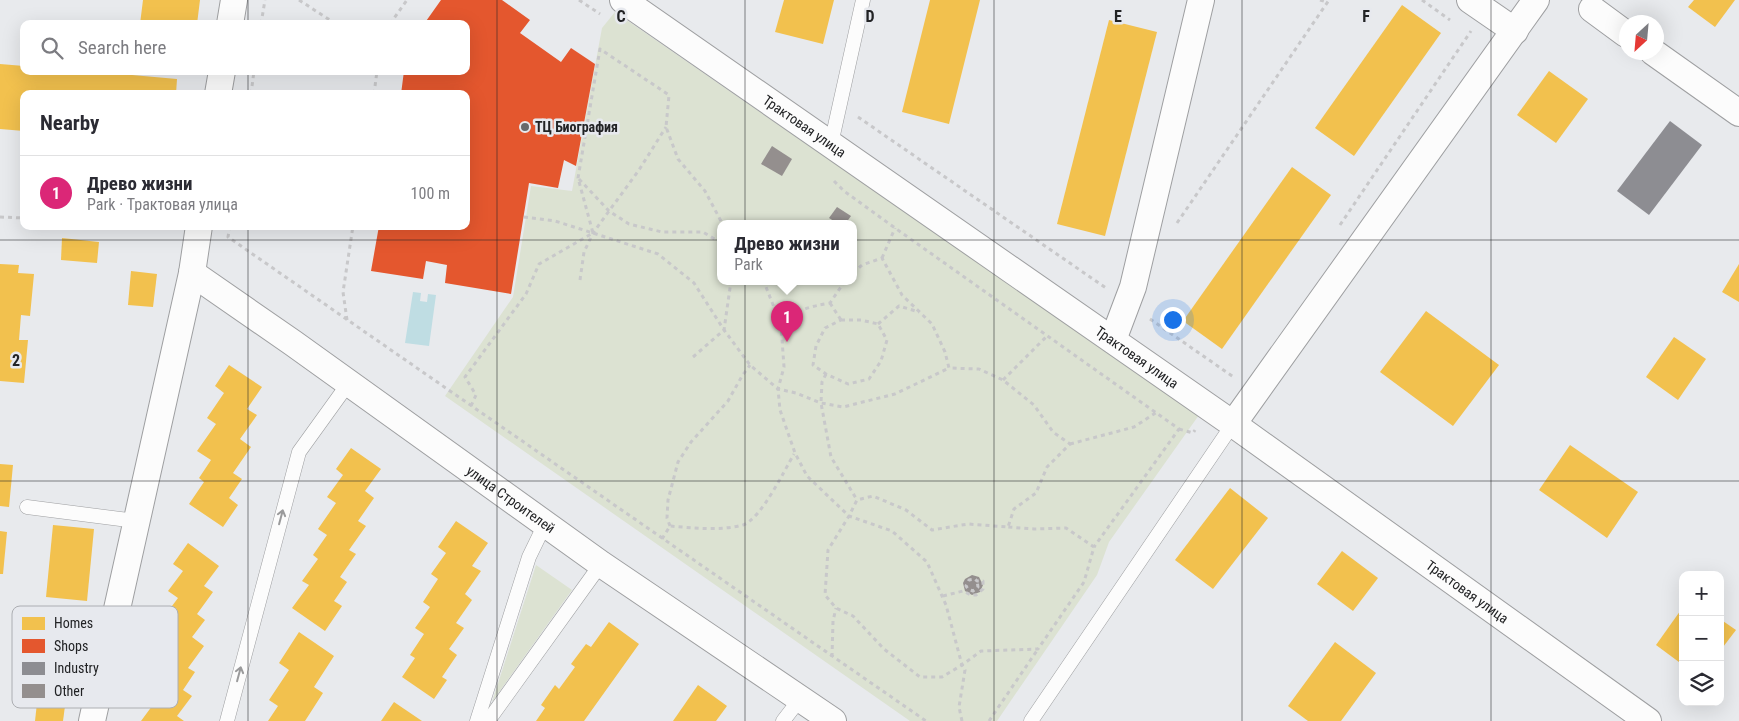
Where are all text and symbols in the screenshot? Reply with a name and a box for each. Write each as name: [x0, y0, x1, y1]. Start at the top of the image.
text: C: [616, 7, 626, 26]
text: D: [865, 7, 875, 26]
text: E: [1114, 7, 1122, 26]
text: F: [1362, 7, 1370, 26]
north arrow: [1619, 15, 1664, 60]
search box: [20, 20, 470, 75]
icon: search: [38, 34, 66, 62]
text: Search here: [78, 36, 166, 59]
street label: Трактовая улица: [760, 92, 849, 160]
text: Nearby: [40, 111, 99, 135]
place label: ТЦ Биография: [535, 119, 618, 135]
marker: ТЦ Биография: [519, 121, 531, 133]
text: Древо жизни: [87, 172, 193, 195]
text: 1: [52, 184, 60, 203]
text: 100 m: [411, 184, 450, 203]
text: Park · Трактовая улица: [87, 195, 238, 214]
popup: [717, 220, 857, 285]
text: Древо жизни: [734, 232, 840, 255]
text: Park: [734, 255, 763, 274]
pin: 1: [771, 301, 803, 342]
your location: [1160, 307, 1186, 333]
street label: Трактовая улица: [1093, 323, 1182, 392]
text: 2: [12, 351, 20, 370]
street label: улица Строителей: [464, 462, 558, 536]
one-way arrow: [277, 509, 287, 525]
street label: Трактовая улица: [1423, 557, 1512, 626]
map controls: [1679, 571, 1724, 706]
button: +: [1679, 571, 1724, 616]
legend: [12, 606, 178, 708]
text: Homes: [54, 615, 93, 631]
button: −: [1679, 616, 1724, 661]
text: Shops: [54, 638, 88, 654]
text: Industry: [54, 660, 99, 676]
button: layers: [1679, 661, 1724, 706]
one-way arrow: [235, 666, 245, 682]
text: Other: [54, 683, 84, 699]

